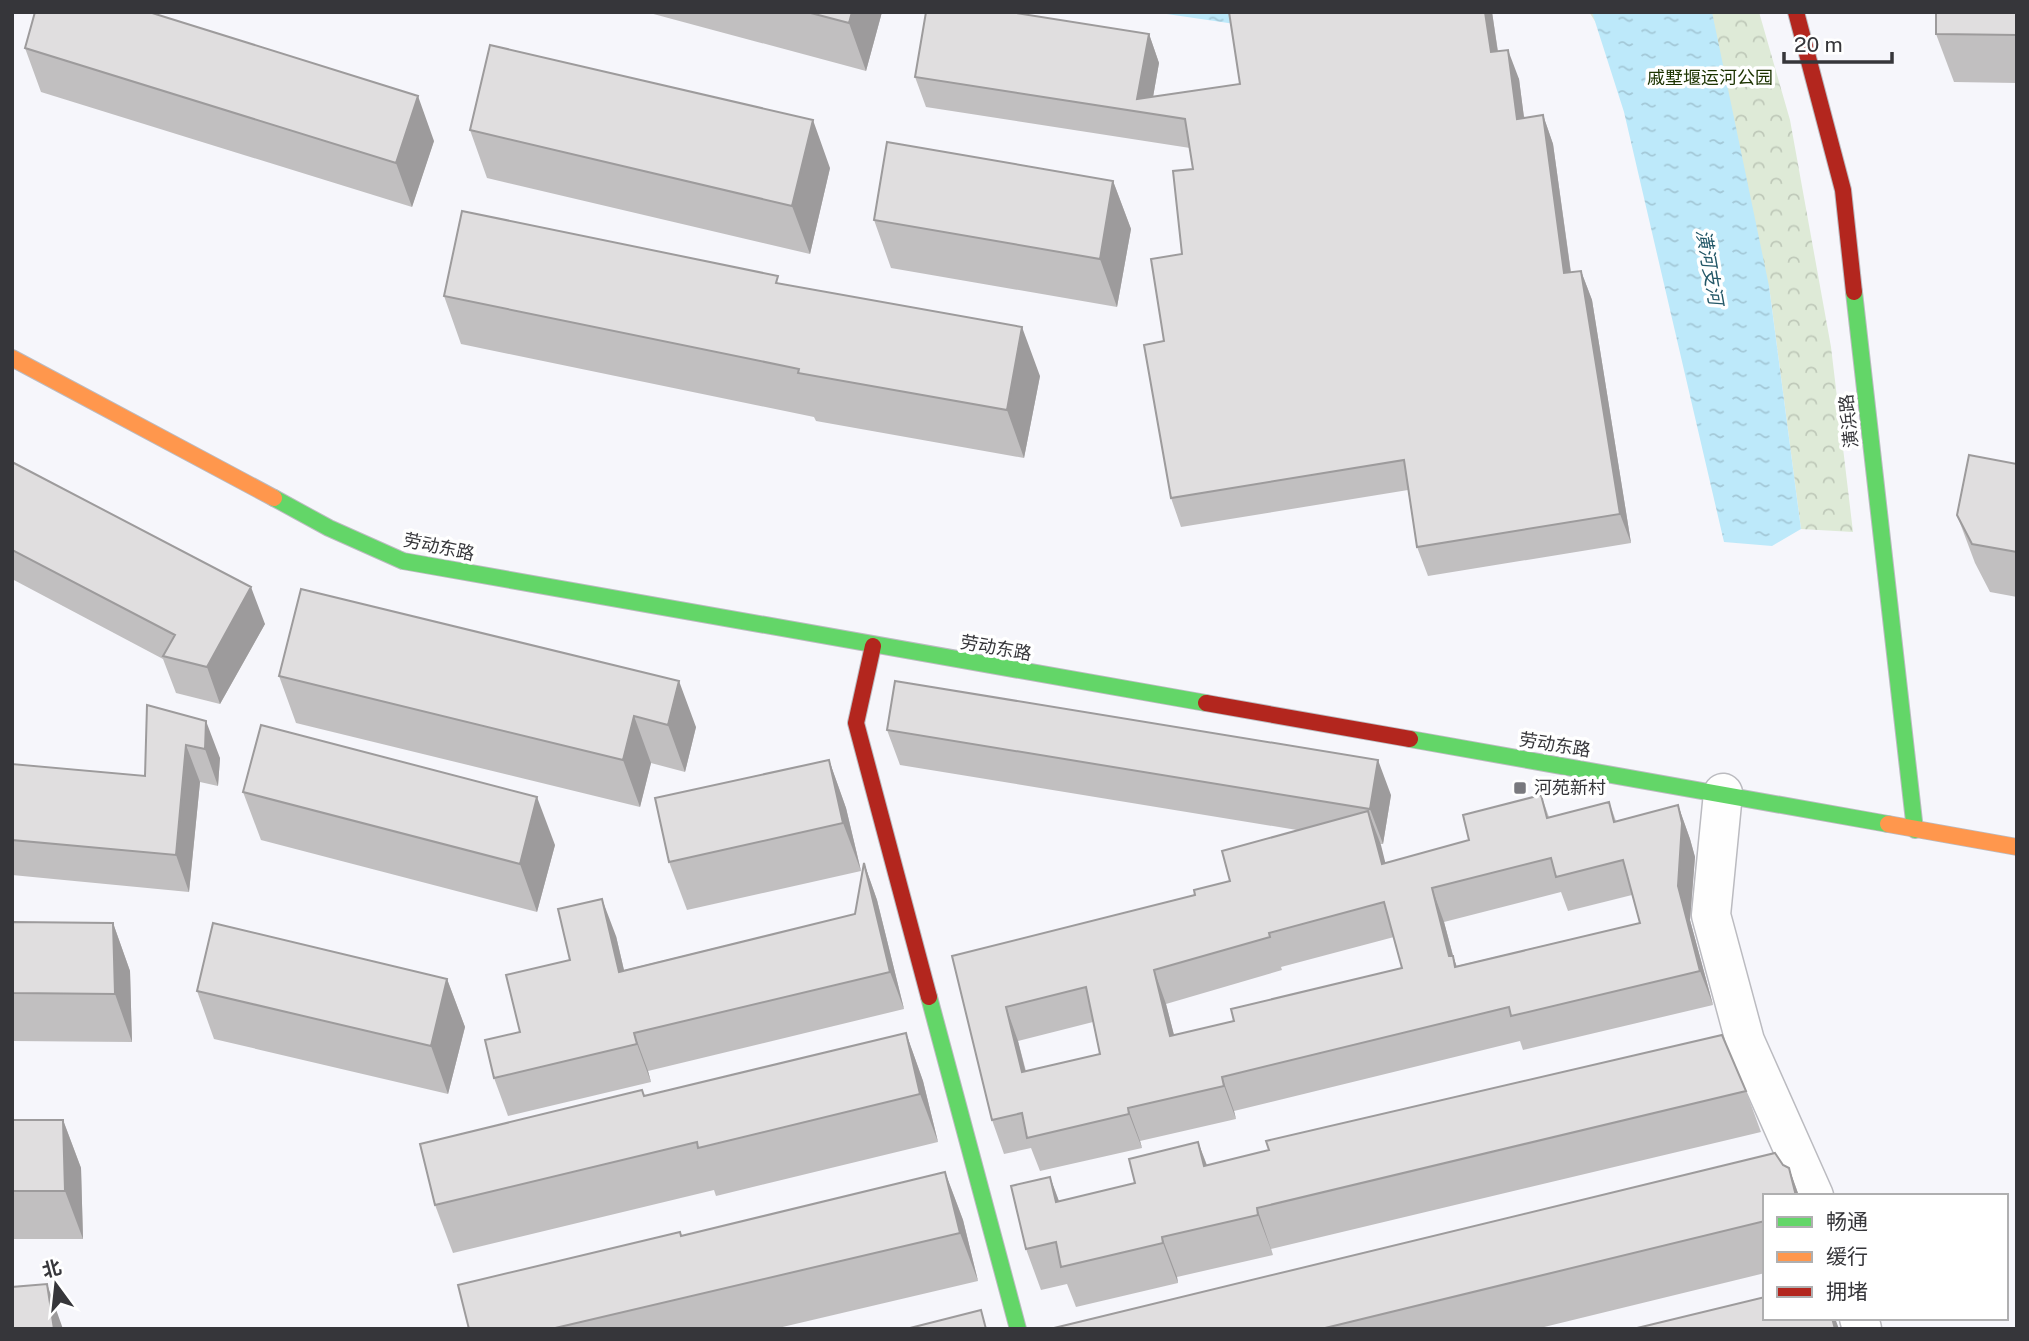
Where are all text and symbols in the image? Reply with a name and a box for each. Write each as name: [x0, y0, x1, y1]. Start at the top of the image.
scale bar: [1784, 21, 1892, 65]
text: 20 m: [1794, 32, 1843, 57]
park label: 戚墅堰运河公园: [1647, 67, 1773, 88]
water label: 潢河支河: [1693, 228, 1728, 310]
street label: 潢浜路: [1835, 393, 1862, 449]
street label: 劳动东路: [402, 529, 477, 564]
street label: 劳动东路: [959, 631, 1033, 664]
street label: 劳动东路: [1518, 729, 1592, 761]
place label: 河苑新村: [1534, 777, 1606, 798]
marker: 河苑新村: [1512, 780, 1528, 796]
legend: [1763, 1194, 2008, 1320]
text: 畅通: [1826, 1209, 1868, 1234]
text: 缓行: [1826, 1244, 1868, 1269]
north arrow: [21, 1250, 91, 1320]
text: 北: [40, 1255, 64, 1282]
text: 拥堵: [1826, 1279, 1868, 1304]

